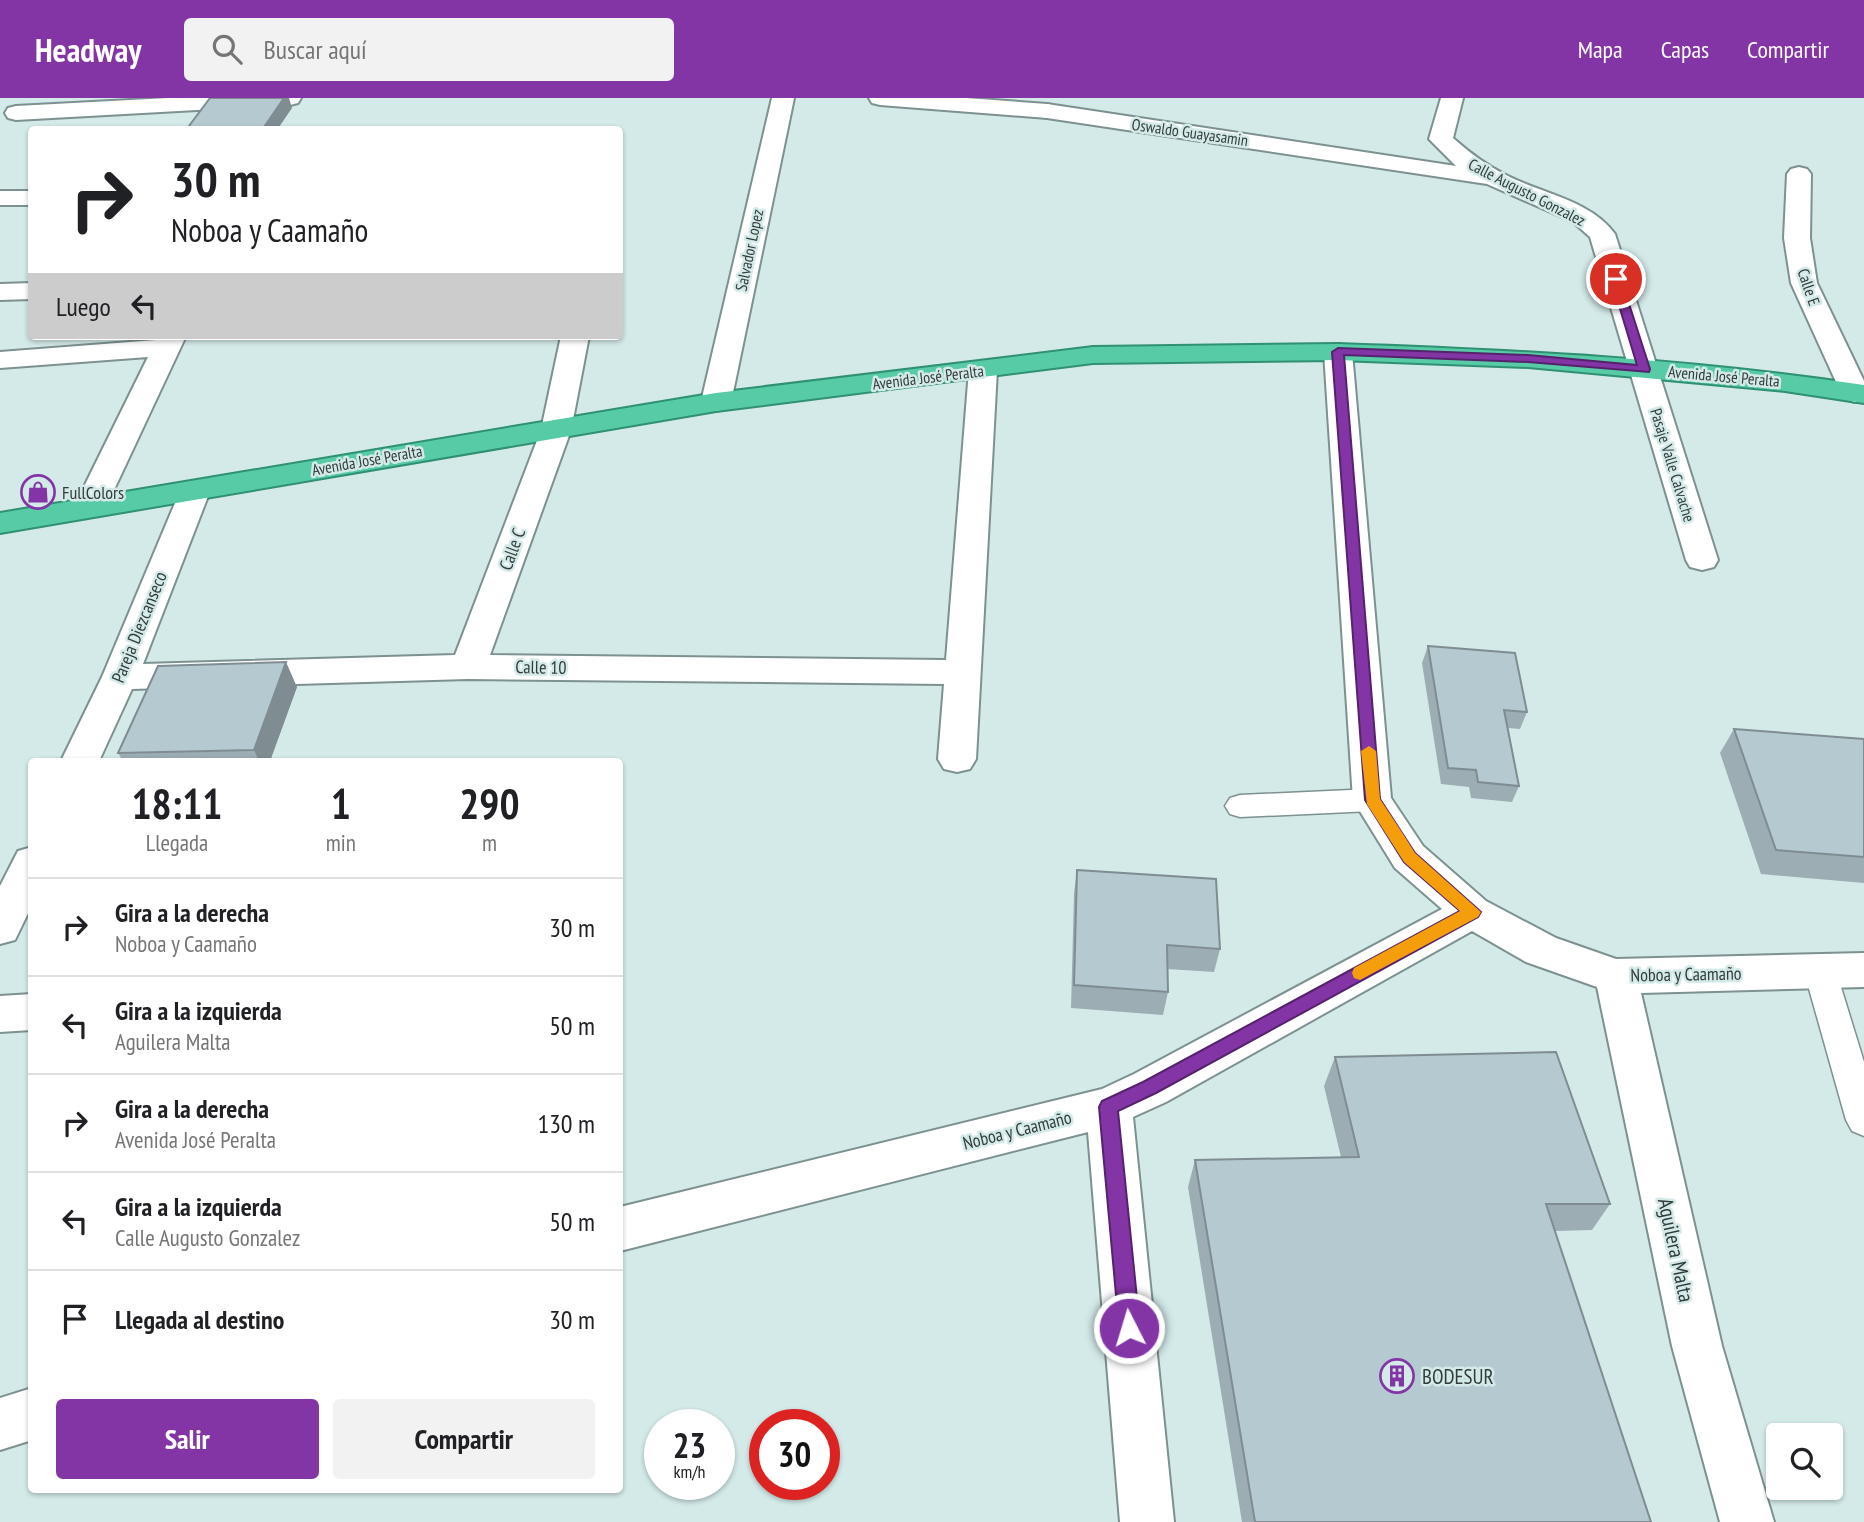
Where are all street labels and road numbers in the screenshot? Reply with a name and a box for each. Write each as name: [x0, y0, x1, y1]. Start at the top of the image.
street label: Oswaldo Guayasamin: [1130, 114, 1250, 150]
street label: Calle Augusto Gonzalez: [1465, 154, 1589, 230]
street label: Salvador Lopez: [731, 207, 767, 293]
street label: Calle E: [1793, 266, 1825, 308]
street label: Avenida José Peralta: [871, 360, 985, 394]
street label: Avenida José Peralta: [1667, 361, 1781, 391]
street label: Pasaje Valle Calvache: [1646, 406, 1700, 524]
street label: Avenida José Peralta: [310, 440, 424, 480]
street label: Calle C: [494, 525, 530, 573]
street label: Pareja Diezcanseco: [106, 568, 172, 686]
street label: Calle 10: [515, 655, 567, 679]
street label: Noboa y Caamaño: [1630, 962, 1742, 986]
street label: Noboa y Caamaño: [960, 1105, 1074, 1155]
street label: Aguilera Malta: [1652, 1196, 1700, 1304]

